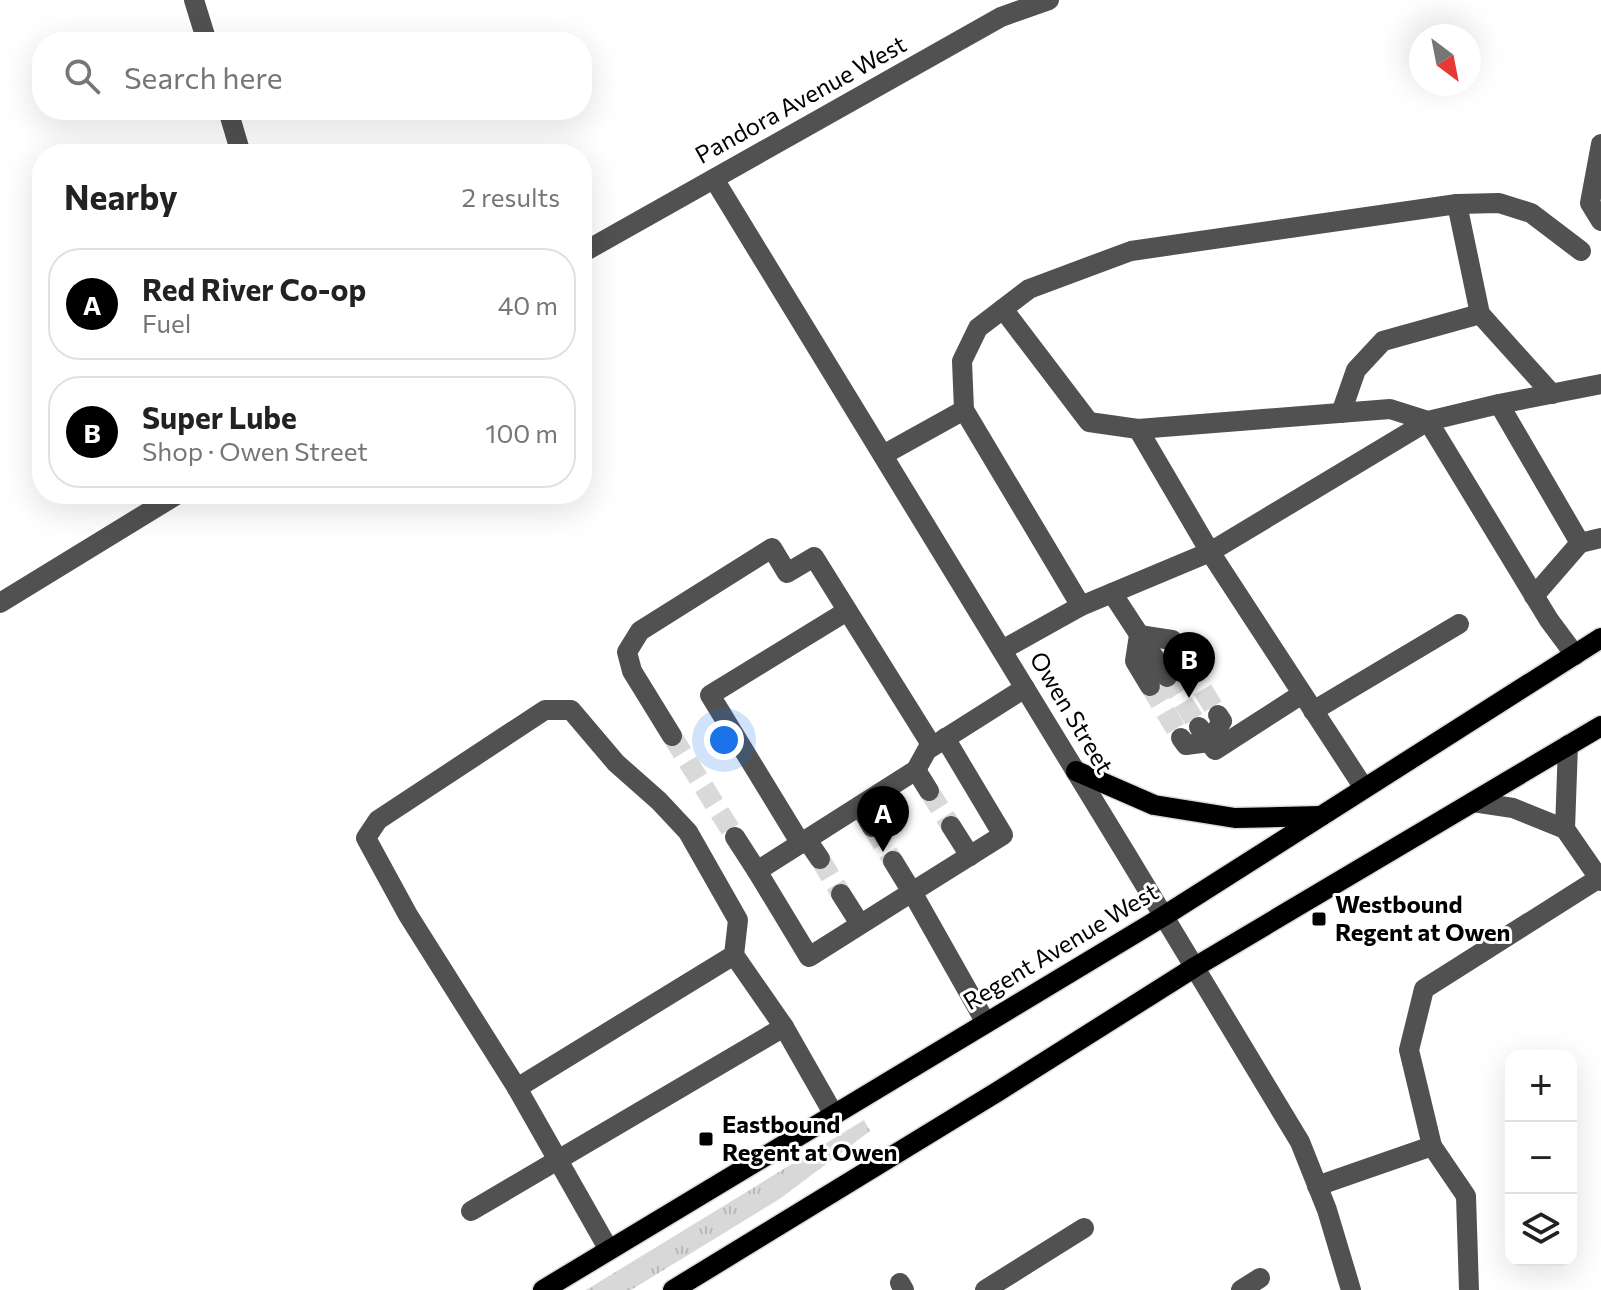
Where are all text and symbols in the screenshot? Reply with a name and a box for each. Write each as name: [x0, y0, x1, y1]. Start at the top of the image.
north arrow: [1409, 24, 1481, 96]
street label: Pandora Avenue West: [690, 29, 911, 169]
search box: [32, 32, 592, 120]
icon: search: [60, 54, 104, 98]
text: Search here: [124, 58, 283, 95]
text: Nearby: [64, 175, 178, 217]
text: 2 results: [462, 181, 560, 212]
text: Red River Co-op: [142, 270, 366, 307]
text: A: [83, 289, 101, 320]
text: 40 m: [498, 289, 558, 320]
text: Fuel: [142, 307, 191, 338]
text: Super Lube: [142, 398, 297, 435]
text: B: [83, 417, 101, 448]
text: 100 m: [485, 417, 558, 448]
text: Shop · Owen Street: [142, 435, 368, 466]
pin: B: [1163, 632, 1215, 698]
street label: Owen Street: [1025, 646, 1120, 779]
your location: [704, 720, 744, 760]
pin: A: [857, 786, 909, 852]
street label: Regent Avenue West: [957, 876, 1163, 1015]
place label: Westbound Regent at Owen: [1335, 889, 1510, 946]
marker: Westbound Regent at Owen: [1310, 910, 1328, 928]
map controls: [1505, 1050, 1577, 1266]
button: +: [1505, 1050, 1577, 1122]
place label: Eastbound Regent at Owen: [722, 1109, 897, 1166]
button: −: [1505, 1122, 1577, 1194]
marker: Eastbound Regent at Owen: [697, 1130, 715, 1148]
button: layers: [1505, 1194, 1577, 1266]

